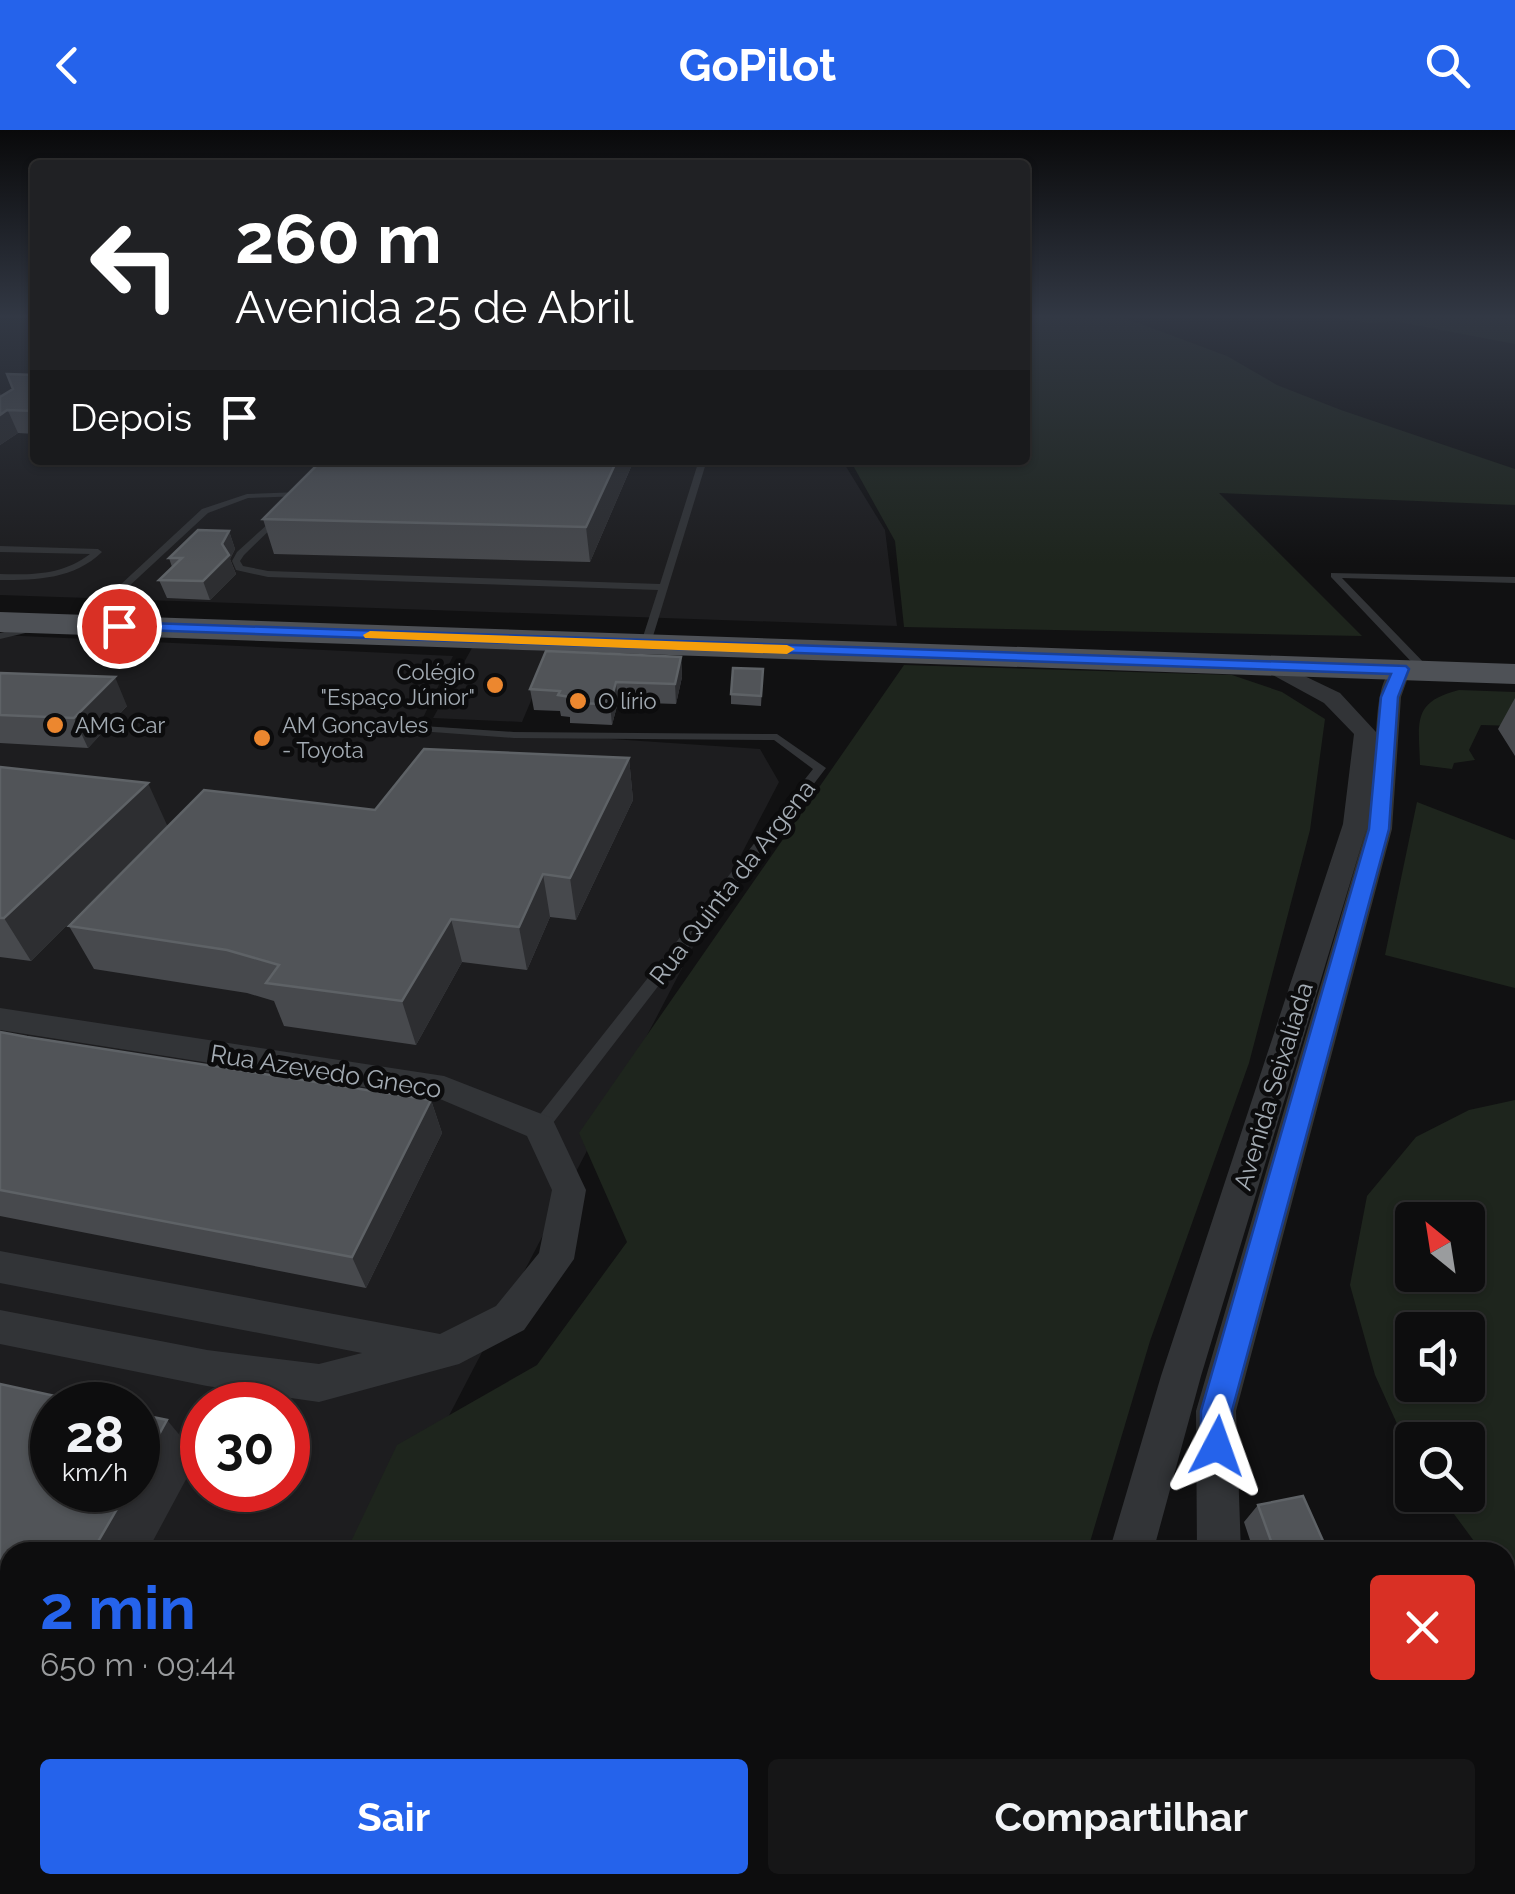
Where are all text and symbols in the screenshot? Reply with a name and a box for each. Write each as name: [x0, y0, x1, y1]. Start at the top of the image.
icon: back: [40, 38, 95, 93]
icon: search: [1420, 38, 1475, 93]
text: GoPilot: [679, 39, 836, 92]
text: 260 m: [235, 197, 442, 279]
icon: left: [70, 200, 200, 330]
text: Avenida 25 de Abril: [235, 281, 634, 334]
icon: arrive: [212, 390, 267, 445]
text: Depois: [70, 395, 192, 440]
pin: [77, 584, 162, 669]
icon: arrive: [92, 599, 147, 654]
place label: Colégio "Espaço Júnior": [321, 659, 475, 710]
marker: Colégio "Espaço Júnior": [484, 674, 506, 696]
place label: O lírio: [598, 688, 657, 714]
marker: O lírio: [567, 690, 589, 712]
place label: AMG Car: [75, 712, 166, 738]
place label: AM Gonçavles - Toyota: [282, 712, 428, 763]
marker: AMG Car: [44, 714, 66, 736]
marker: AM Gonçavles - Toyota: [251, 727, 273, 749]
street label: Rua Quinta da Argena: [643, 774, 821, 990]
street label: Avenida Seixalíada: [1227, 978, 1319, 1194]
street label: Rua Azevedo Gneco: [208, 1038, 444, 1104]
north arrow: [1395, 1202, 1485, 1292]
map controls: [1395, 1202, 1485, 1512]
button: sound: [1395, 1312, 1485, 1402]
speed limit sign: 30: [180, 1382, 310, 1512]
position arrow: [1165, 1394, 1269, 1498]
text: 28: [66, 1405, 124, 1464]
button: search: [1395, 1422, 1485, 1512]
text: km/h: [62, 1457, 128, 1487]
text: 2 min: [40, 1573, 196, 1643]
button: close: [1370, 1575, 1475, 1680]
text: 650 m · 09:44: [40, 1646, 236, 1683]
button: Sair: [40, 1759, 748, 1874]
button: Compartilhar: [768, 1759, 1475, 1874]

